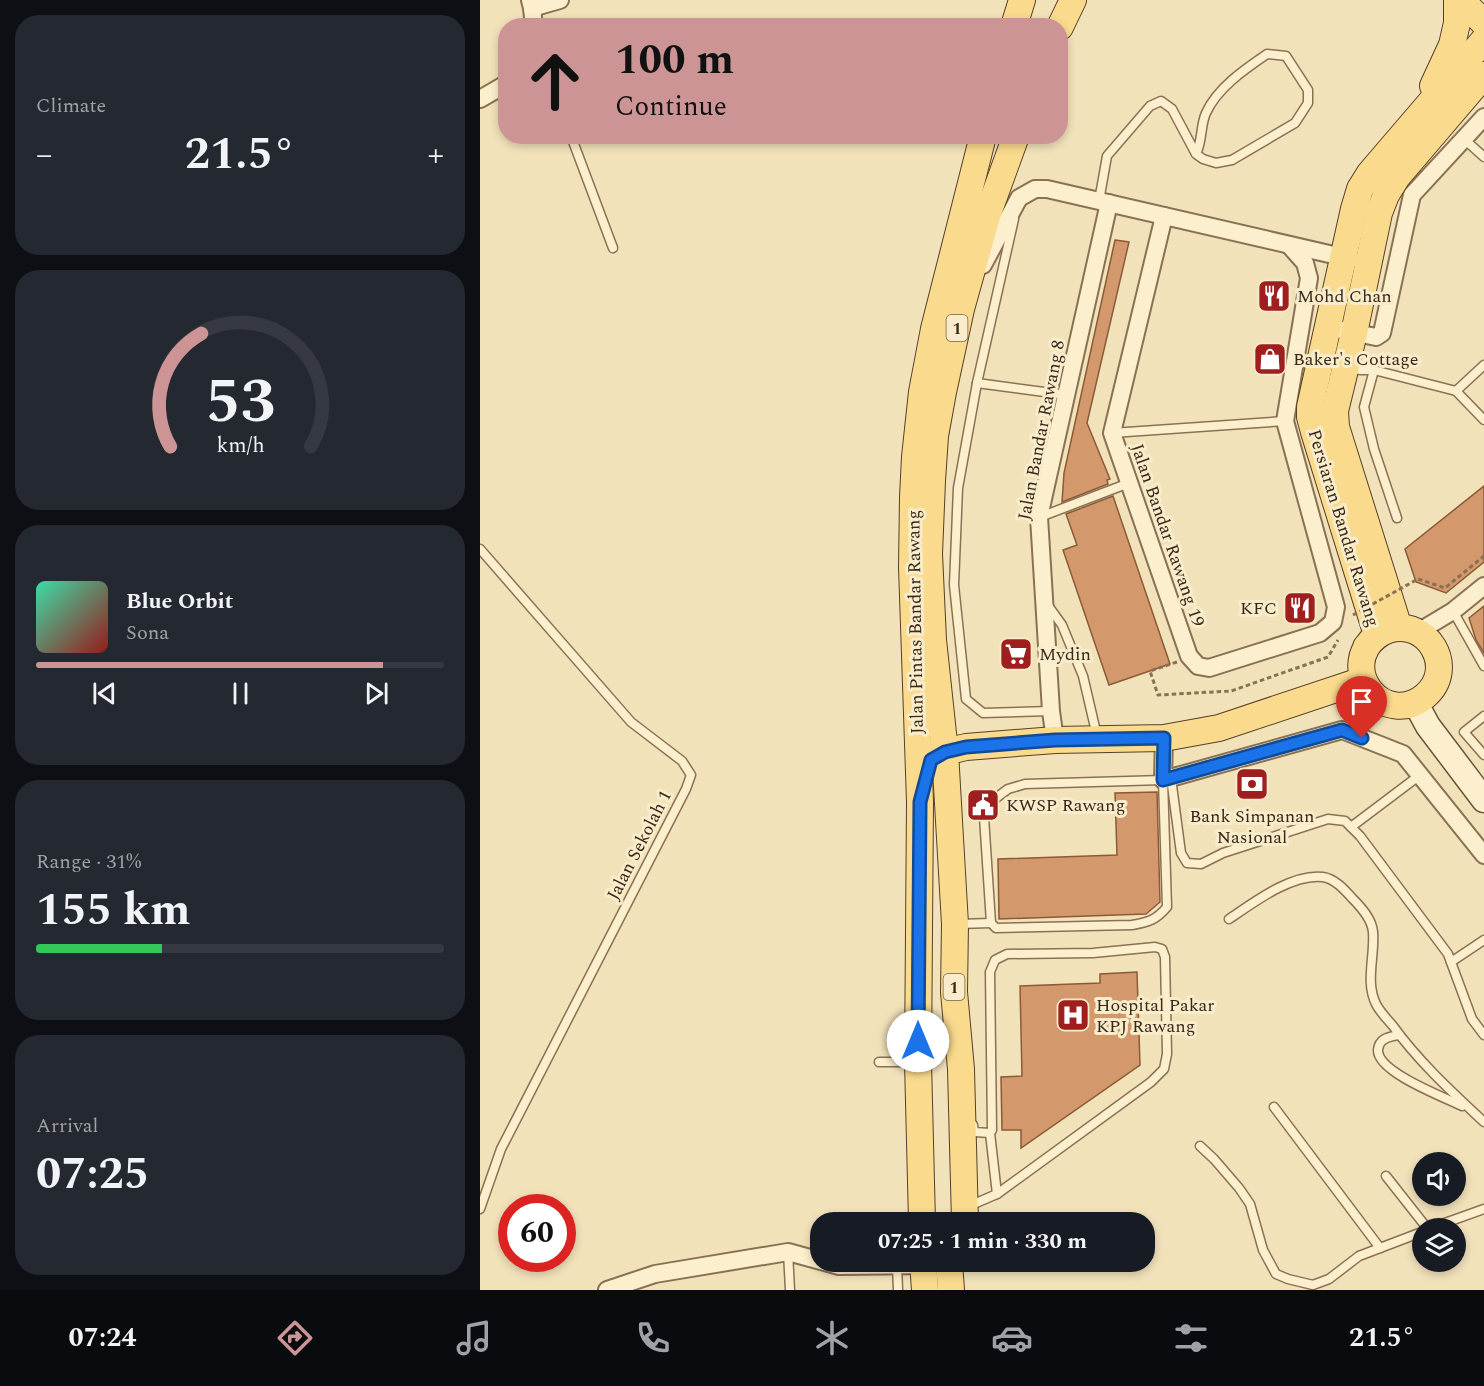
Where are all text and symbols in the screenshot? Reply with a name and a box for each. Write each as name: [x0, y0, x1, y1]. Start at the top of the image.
text: 100 m: [615, 29, 734, 92]
icon: ahead: [516, 42, 594, 120]
text: Continue: [615, 86, 727, 128]
text: Climate: [36, 91, 106, 121]
text: 21.5°: [185, 120, 295, 189]
text: −: [36, 130, 53, 180]
text: +: [427, 130, 444, 180]
restaurant icon: Mohd Chan: [1256, 278, 1292, 314]
place label: Mohd Chan: [1297, 283, 1392, 310]
road number: 1: [946, 315, 968, 341]
street label: Jalan Bandar Rawang 8: [1011, 338, 1072, 522]
shop icon: Baker's Cottage: [1252, 341, 1288, 377]
place label: Baker's Cottage: [1293, 346, 1418, 373]
text: 53: [205, 355, 275, 450]
street label: Persiaran Bandar Rawang: [1301, 426, 1386, 630]
text: km/h: [216, 429, 264, 462]
street label: Jalan Bandar Rawang 19: [1124, 440, 1212, 630]
street label: Jalan Pintas Bandar Rawang: [900, 510, 931, 734]
text: Blue Orbit: [126, 585, 233, 618]
restaurant icon: KFC: [1282, 590, 1318, 626]
place label: KFC: [1240, 595, 1277, 622]
text: Sona: [126, 618, 169, 648]
supermarket icon: Mydin: [998, 636, 1034, 672]
place label: Mydin: [1039, 641, 1091, 668]
pin: [1336, 676, 1387, 738]
icon: previous: [88, 677, 121, 710]
icon: pause: [224, 677, 257, 710]
icon: next: [360, 677, 393, 710]
icon: arrive: [1345, 685, 1378, 718]
bank icon: Bank Simpanan Nasional: [1234, 766, 1270, 802]
street label: Jalan Sekolah 1: [600, 786, 679, 905]
public building icon: KWSP Rawang: [965, 787, 1001, 823]
place label: KWSP Rawang: [1006, 792, 1125, 819]
place label: Bank Simpanan Nasional: [1189, 803, 1315, 851]
text: Range · 31%: [36, 847, 141, 877]
text: 155 km: [36, 876, 191, 945]
road number: 1: [944, 974, 964, 1000]
place label: Hospital Pakar KPJ Rawang: [1096, 992, 1214, 1040]
hospital icon: Hospital Pakar KPJ Rawang: [1055, 997, 1091, 1033]
position arrow: [886, 1009, 950, 1073]
text: Arrival: [36, 1111, 98, 1141]
text: 07:25: [36, 1140, 149, 1209]
map controls: [1412, 1152, 1466, 1272]
button: sound: [1412, 1152, 1466, 1206]
speed limit sign: 60: [498, 1194, 576, 1272]
button: layers: [1412, 1218, 1466, 1272]
text: 07:25 · 1 min · 330 m: [878, 1225, 1087, 1258]
text: 07:24: [69, 1317, 136, 1359]
icon: directions: [274, 1317, 316, 1359]
icon: music: [453, 1317, 495, 1359]
icon: phone: [632, 1317, 674, 1359]
icon: climate: [811, 1317, 853, 1359]
icon: car: [991, 1317, 1033, 1359]
icon: filters: [1170, 1317, 1212, 1359]
text: 21.5°: [1349, 1317, 1415, 1359]

